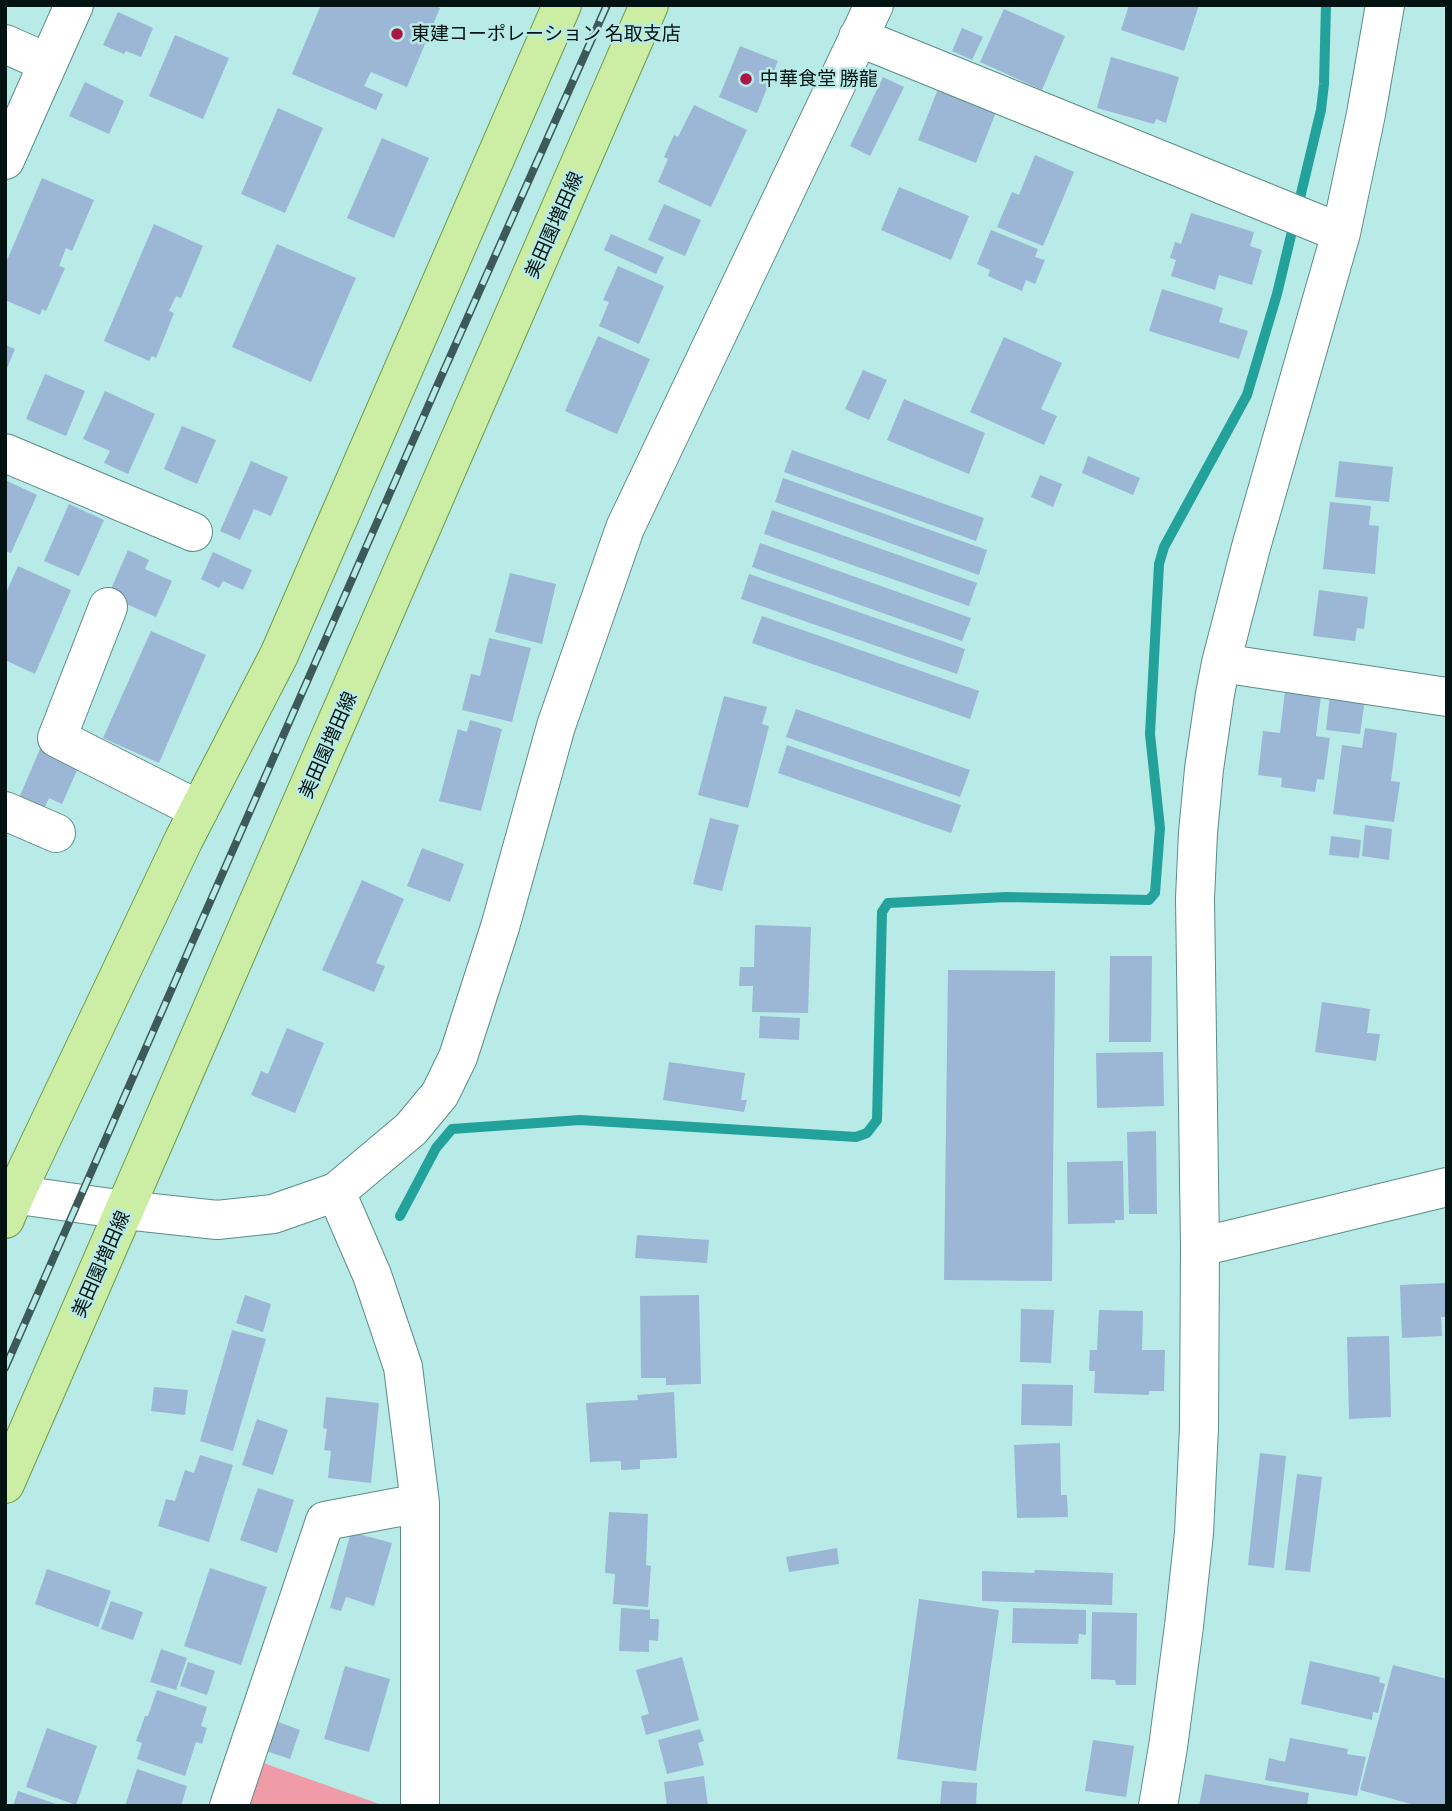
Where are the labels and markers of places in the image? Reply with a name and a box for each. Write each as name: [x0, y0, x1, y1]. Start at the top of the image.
place label: 東建コーポレーション 名取支店: [411, 23, 681, 45]
marker: 東建コーポレーション 名取支店: [389, 26, 405, 42]
place label: 中華食堂 勝龍: [760, 68, 878, 90]
marker: 中華食堂 勝龍: [738, 71, 754, 87]

